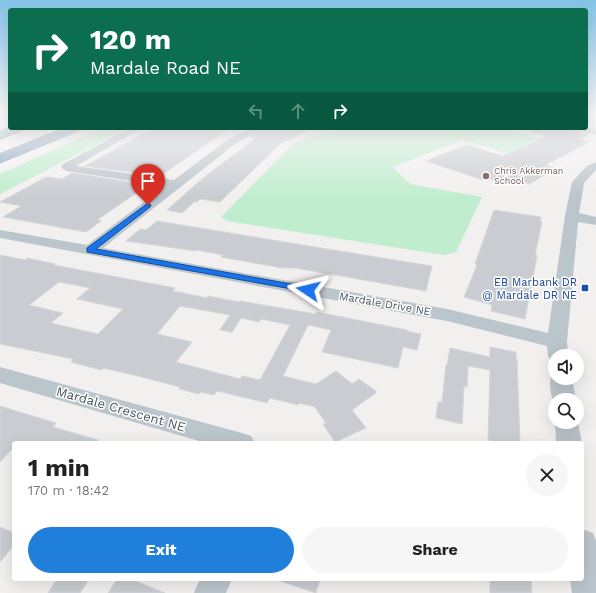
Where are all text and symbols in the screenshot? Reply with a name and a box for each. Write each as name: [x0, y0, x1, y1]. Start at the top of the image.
text: 120 m: [90, 23, 171, 56]
icon: right: [24, 24, 76, 76]
text: Mardale Road NE: [90, 57, 241, 78]
icon: left: [245, 100, 267, 122]
icon: ahead: [287, 100, 309, 122]
icon: right: [329, 100, 351, 122]
pin: [131, 164, 165, 205]
place label: Chris Akkerman School: [494, 166, 563, 186]
icon: arrive: [137, 170, 159, 192]
marker: Chris Akkerman School: [481, 171, 491, 181]
position arrow: [287, 269, 329, 311]
place label: EB Marbank DR @ Mardale DR NE: [482, 276, 577, 302]
marker: EB Marbank DR @ Mardale DR NE: [580, 283, 590, 293]
street label: Mardale Drive NE: [338, 290, 432, 318]
map controls: [548, 349, 584, 429]
button: sound: [548, 349, 584, 385]
street label: Mardale Crescent NE: [55, 383, 187, 435]
button: search: [548, 393, 584, 429]
text: 1 min: [28, 454, 90, 482]
button: close: [526, 454, 568, 496]
text: 170 m · 18:42: [28, 483, 109, 498]
button: Exit: [28, 527, 294, 573]
button: Share: [302, 527, 568, 573]

